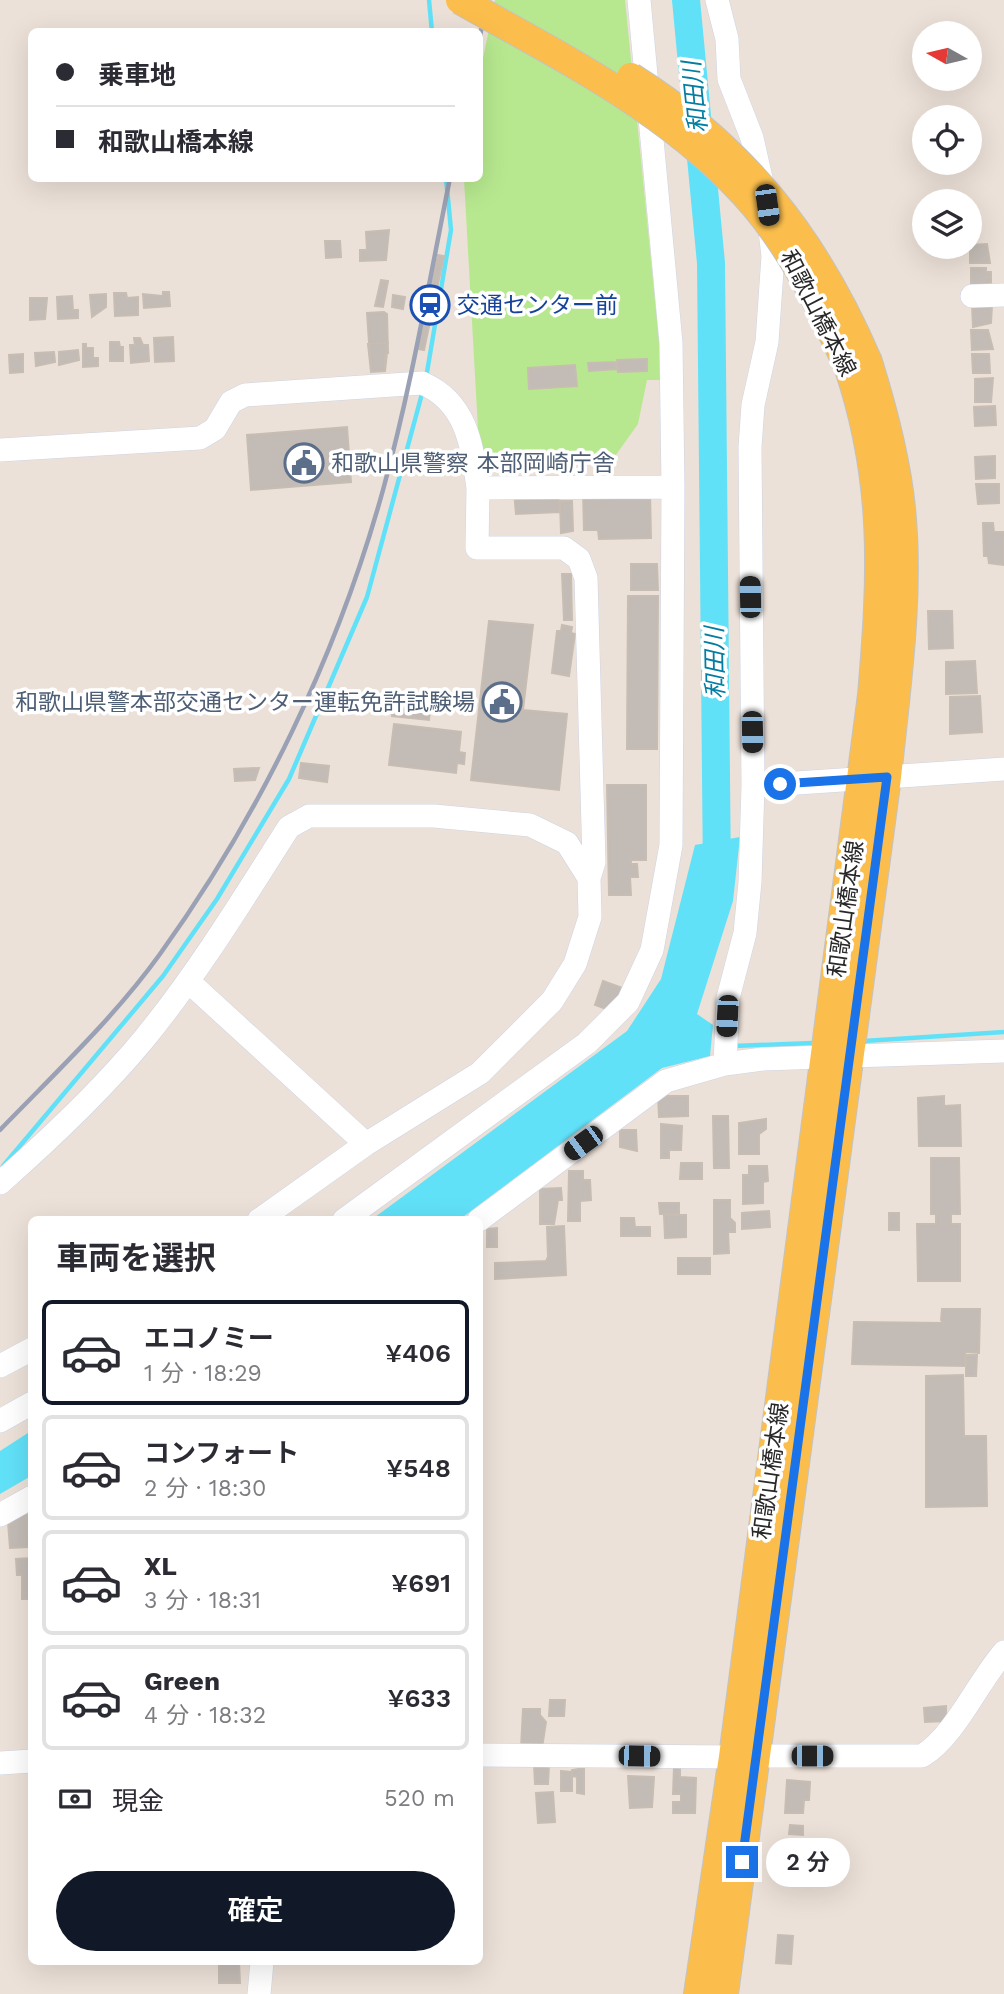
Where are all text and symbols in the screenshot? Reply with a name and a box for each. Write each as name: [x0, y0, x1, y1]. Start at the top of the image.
north arrow: [912, 21, 982, 91]
map controls: [912, 21, 982, 259]
water label: 和田川: [677, 57, 713, 134]
text: 乗車地: [98, 60, 176, 90]
button: locate: [912, 105, 982, 175]
text: 和歌山橋本線: [98, 127, 254, 157]
car: [754, 183, 781, 227]
button: layers: [912, 189, 982, 259]
street label: 和歌山橋本線: [775, 245, 861, 381]
station icon: 交通センター前: [409, 284, 451, 326]
place label: 交通センター前: [457, 292, 618, 319]
public building icon: 和歌山県警察 本部岡崎庁舎: [283, 442, 325, 484]
place label: 和歌山県警察 本部岡崎庁舎: [331, 450, 615, 477]
car: [740, 576, 761, 618]
water label: 和田川: [700, 624, 730, 699]
public building icon: 和歌山県警本部交通センター運転免許試験場: [481, 681, 523, 723]
place label: 和歌山県警本部交通センター運転免許試験場: [15, 689, 475, 716]
car: [742, 711, 763, 753]
route start: [764, 768, 796, 800]
street label: 和歌山橋本線: [823, 839, 869, 979]
car: [716, 994, 739, 1038]
car: [560, 1122, 607, 1164]
text: 車両を選択: [56, 1239, 216, 1277]
icon: car: [60, 1321, 123, 1384]
text: エコノミー: [144, 1323, 274, 1353]
text: ¥406: [385, 1338, 451, 1368]
text: 1 分 · 18:29: [144, 1360, 262, 1387]
street label: 和歌山橋本線: [748, 1401, 794, 1541]
icon: car: [60, 1436, 123, 1499]
text: コンフォート: [144, 1438, 299, 1468]
text: ¥548: [386, 1453, 451, 1483]
text: 2 分 · 18:30: [144, 1475, 266, 1502]
icon: car: [60, 1551, 123, 1614]
text: XL: [144, 1551, 177, 1581]
text: ¥691: [391, 1568, 451, 1598]
text: 3 分 · 18:31: [144, 1587, 261, 1614]
icon: car: [60, 1666, 123, 1729]
text: Green: [144, 1666, 220, 1696]
text: ¥633: [388, 1683, 451, 1713]
text: 4 分 · 18:32: [144, 1702, 266, 1729]
car: [618, 1745, 661, 1767]
car: [792, 1746, 834, 1767]
icon: cash: [56, 1780, 94, 1818]
text: 520 m: [384, 1785, 455, 1812]
text: 現金: [112, 1786, 164, 1816]
callout: 2 分: [766, 1838, 850, 1886]
route end: [726, 1846, 758, 1878]
text: 2 分: [786, 1849, 830, 1876]
button: 確定: [56, 1871, 455, 1951]

